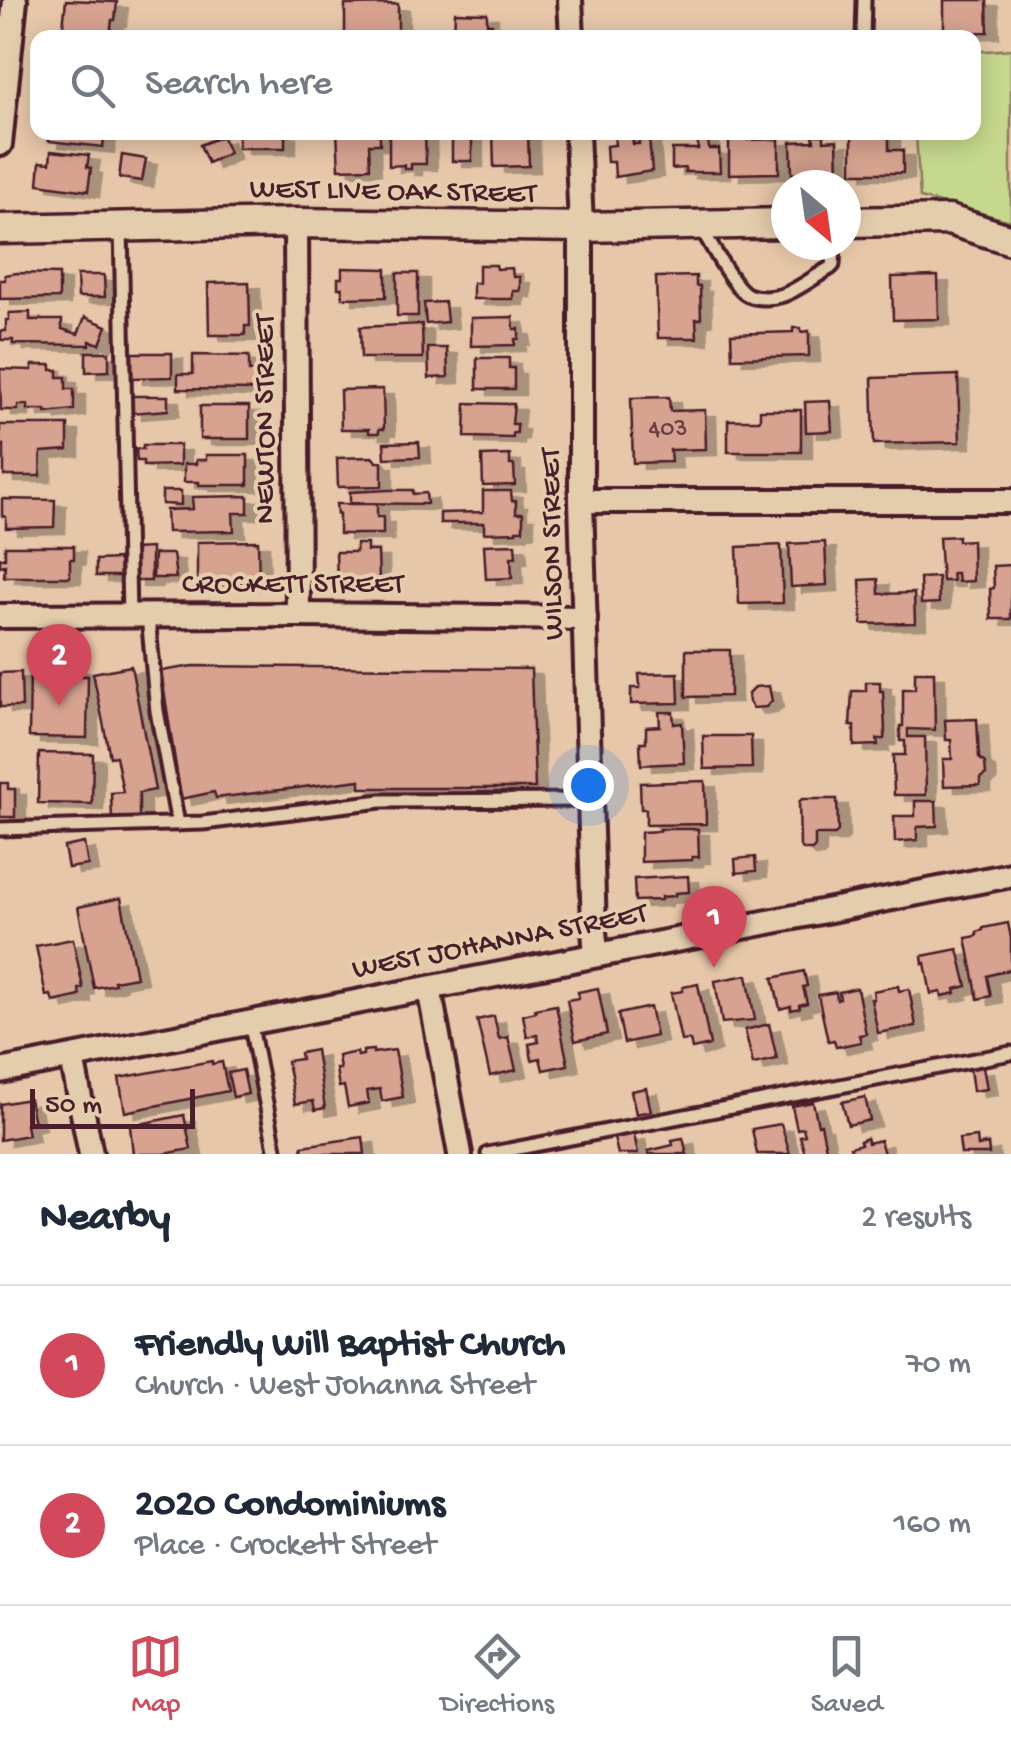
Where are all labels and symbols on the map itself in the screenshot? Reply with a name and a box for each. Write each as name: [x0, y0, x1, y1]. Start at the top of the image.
north arrow: [771, 170, 861, 260]
street label: WEST LIVE OAK STREET: [249, 173, 538, 213]
street label: NEWTON STREET: [250, 312, 285, 524]
house number: 403: [648, 416, 688, 445]
street label: WILSON STREET: [535, 446, 573, 641]
street label: CROCKETT STREET: [182, 569, 405, 604]
pin: 2: [27, 624, 92, 706]
your location: [563, 760, 614, 811]
pin: 1: [682, 886, 746, 968]
street label: WEST JOHANNA STREET: [350, 897, 652, 989]
scale bar: [30, 1084, 195, 1128]

